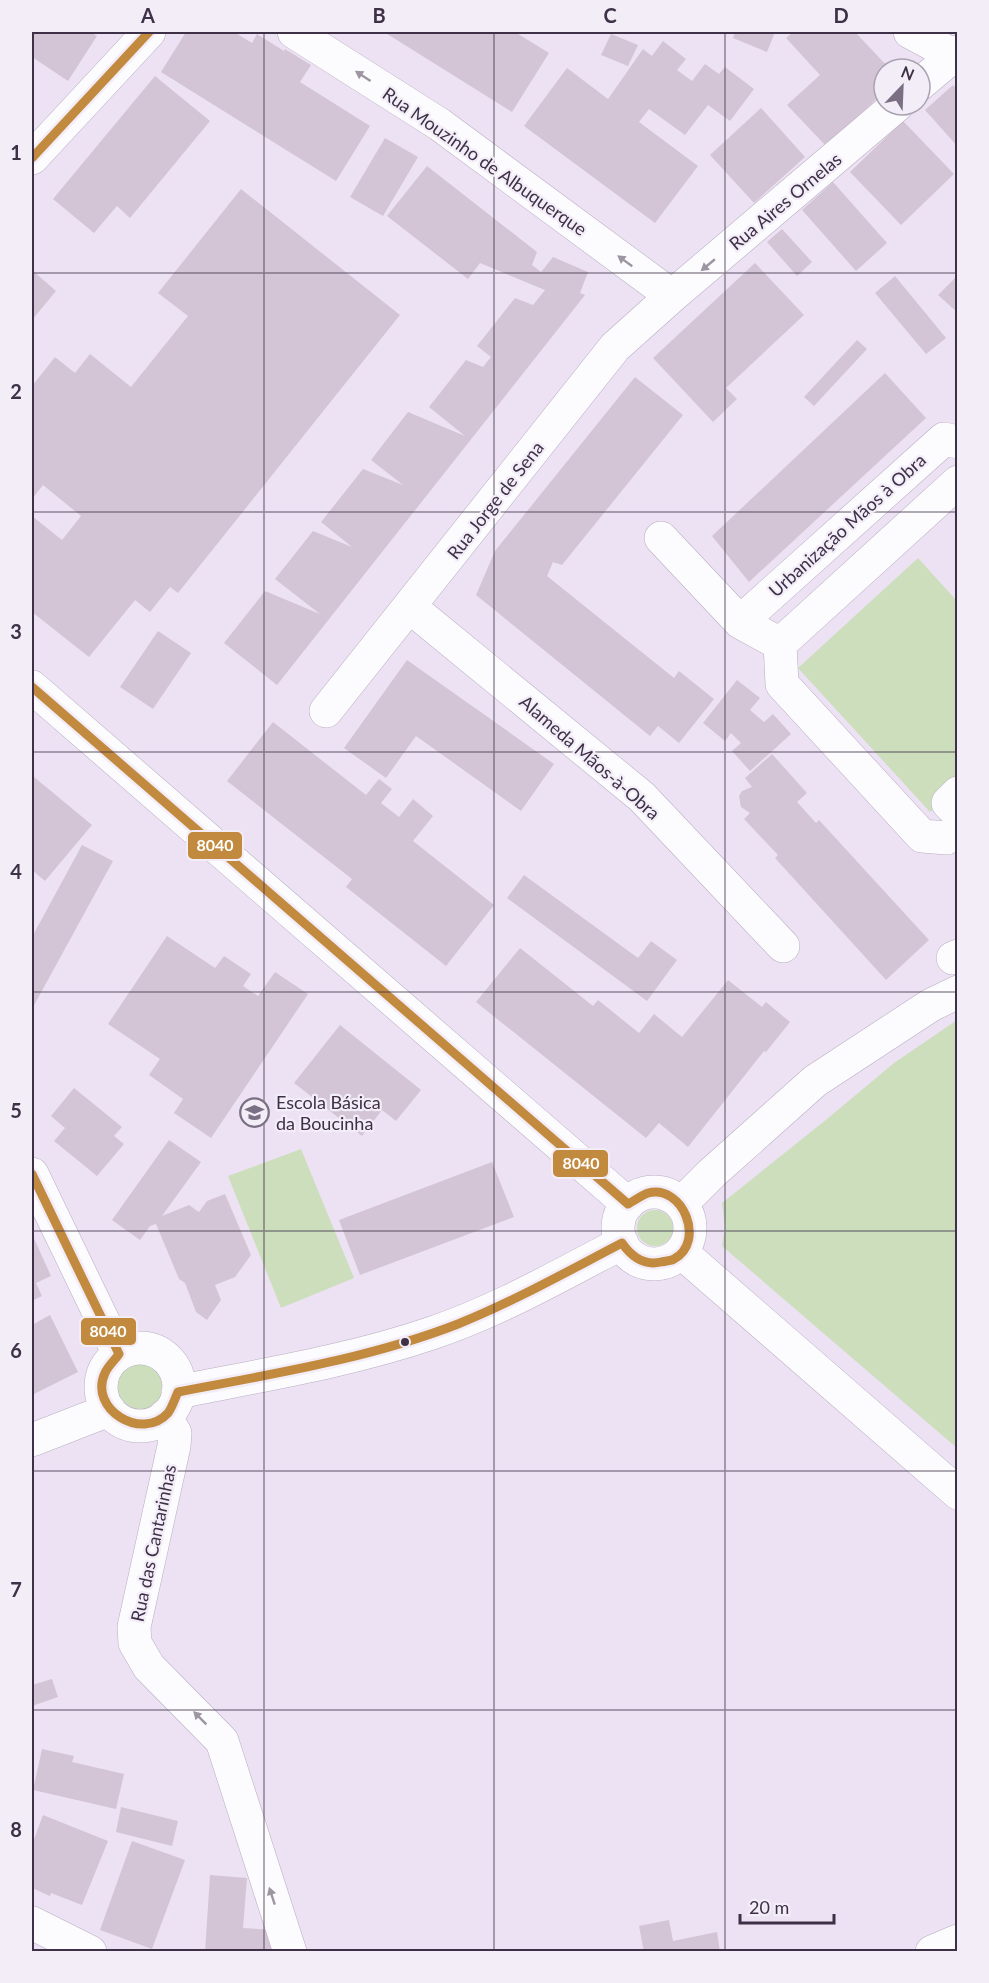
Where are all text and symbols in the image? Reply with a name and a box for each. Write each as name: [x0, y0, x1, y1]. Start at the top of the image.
text: A: [140, 3, 155, 27]
text: B: [372, 3, 386, 27]
text: C: [603, 3, 617, 27]
text: D: [833, 3, 849, 27]
north arrow: [872, 57, 932, 117]
text: N: [899, 62, 917, 84]
one-way arrow: [355, 70, 371, 81]
street label: Rua Mouzinho de Albuquerque: [379, 82, 591, 240]
text: 1: [10, 140, 22, 164]
street label: Rua Aires Ornelas: [724, 148, 846, 254]
one-way arrow: [618, 255, 634, 267]
one-way arrow: [700, 259, 716, 272]
text: 2: [10, 379, 22, 403]
street label: Rua Jorge de Sena: [442, 437, 548, 563]
street label: Urbanização Mãos à Obra: [764, 449, 930, 601]
text: 3: [10, 619, 22, 643]
street label: Alameda Mãos-à-Obra: [515, 690, 665, 824]
line badge: 8040: [187, 831, 243, 860]
text: 8040: [196, 835, 234, 854]
text: 4: [10, 859, 22, 883]
place label: Escola Básica da Boucinha: [276, 1091, 381, 1134]
school or university icon: Escola Básica da Boucinha: [239, 1096, 271, 1128]
text: 5: [10, 1098, 22, 1122]
line badge: 8040: [552, 1149, 609, 1178]
text: 8040: [562, 1153, 600, 1172]
line badge: 8040: [80, 1317, 137, 1346]
text: 8040: [89, 1321, 127, 1340]
unlabelled marker: [399, 1336, 411, 1348]
text: 6: [10, 1338, 22, 1362]
street label: Rua das Cantarinhas: [126, 1462, 180, 1624]
text: 7: [10, 1577, 22, 1601]
one-way arrow: [193, 1711, 207, 1725]
text: 8: [10, 1817, 22, 1841]
one-way arrow: [267, 1887, 277, 1905]
scale bar: [740, 1887, 834, 1925]
text: 20 m: [749, 1896, 789, 1918]

